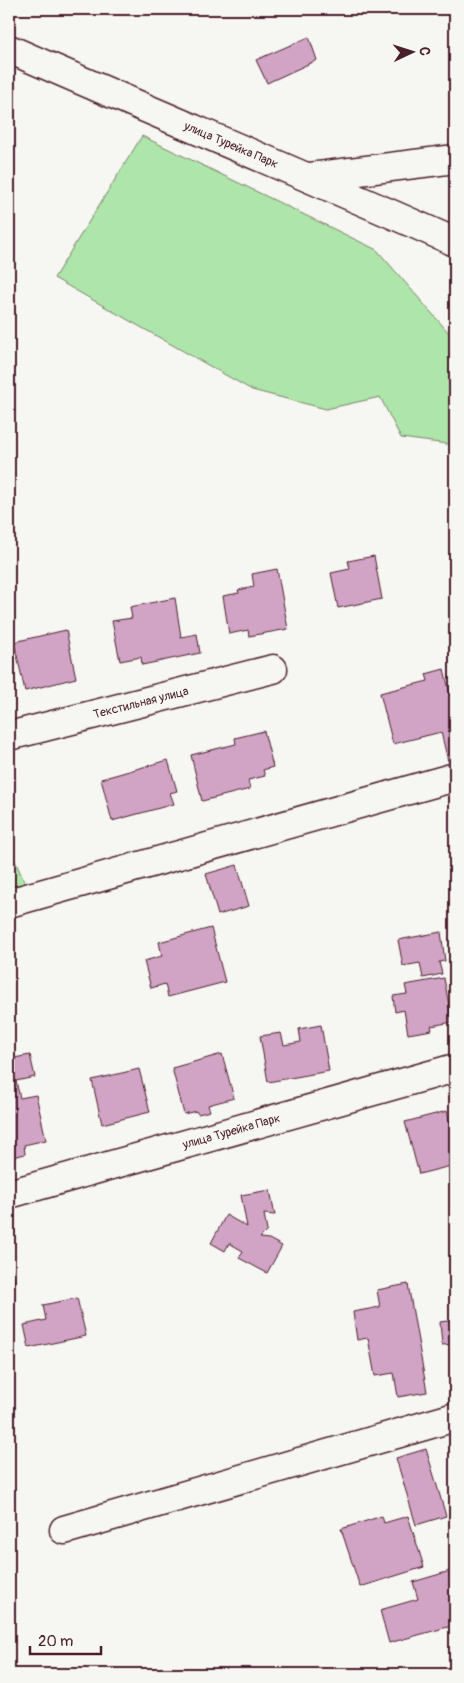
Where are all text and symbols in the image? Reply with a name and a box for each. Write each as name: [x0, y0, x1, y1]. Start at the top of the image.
north arrow: [386, 28, 436, 78]
text: С: [416, 46, 433, 56]
street label: улица Турейка Парк: [181, 118, 280, 172]
street label: Текстильная улица: [92, 684, 190, 722]
street label: улица Турейка Парк: [180, 1111, 282, 1153]
scale bar: [30, 1623, 101, 1655]
text: 20 m: [38, 1632, 73, 1651]

